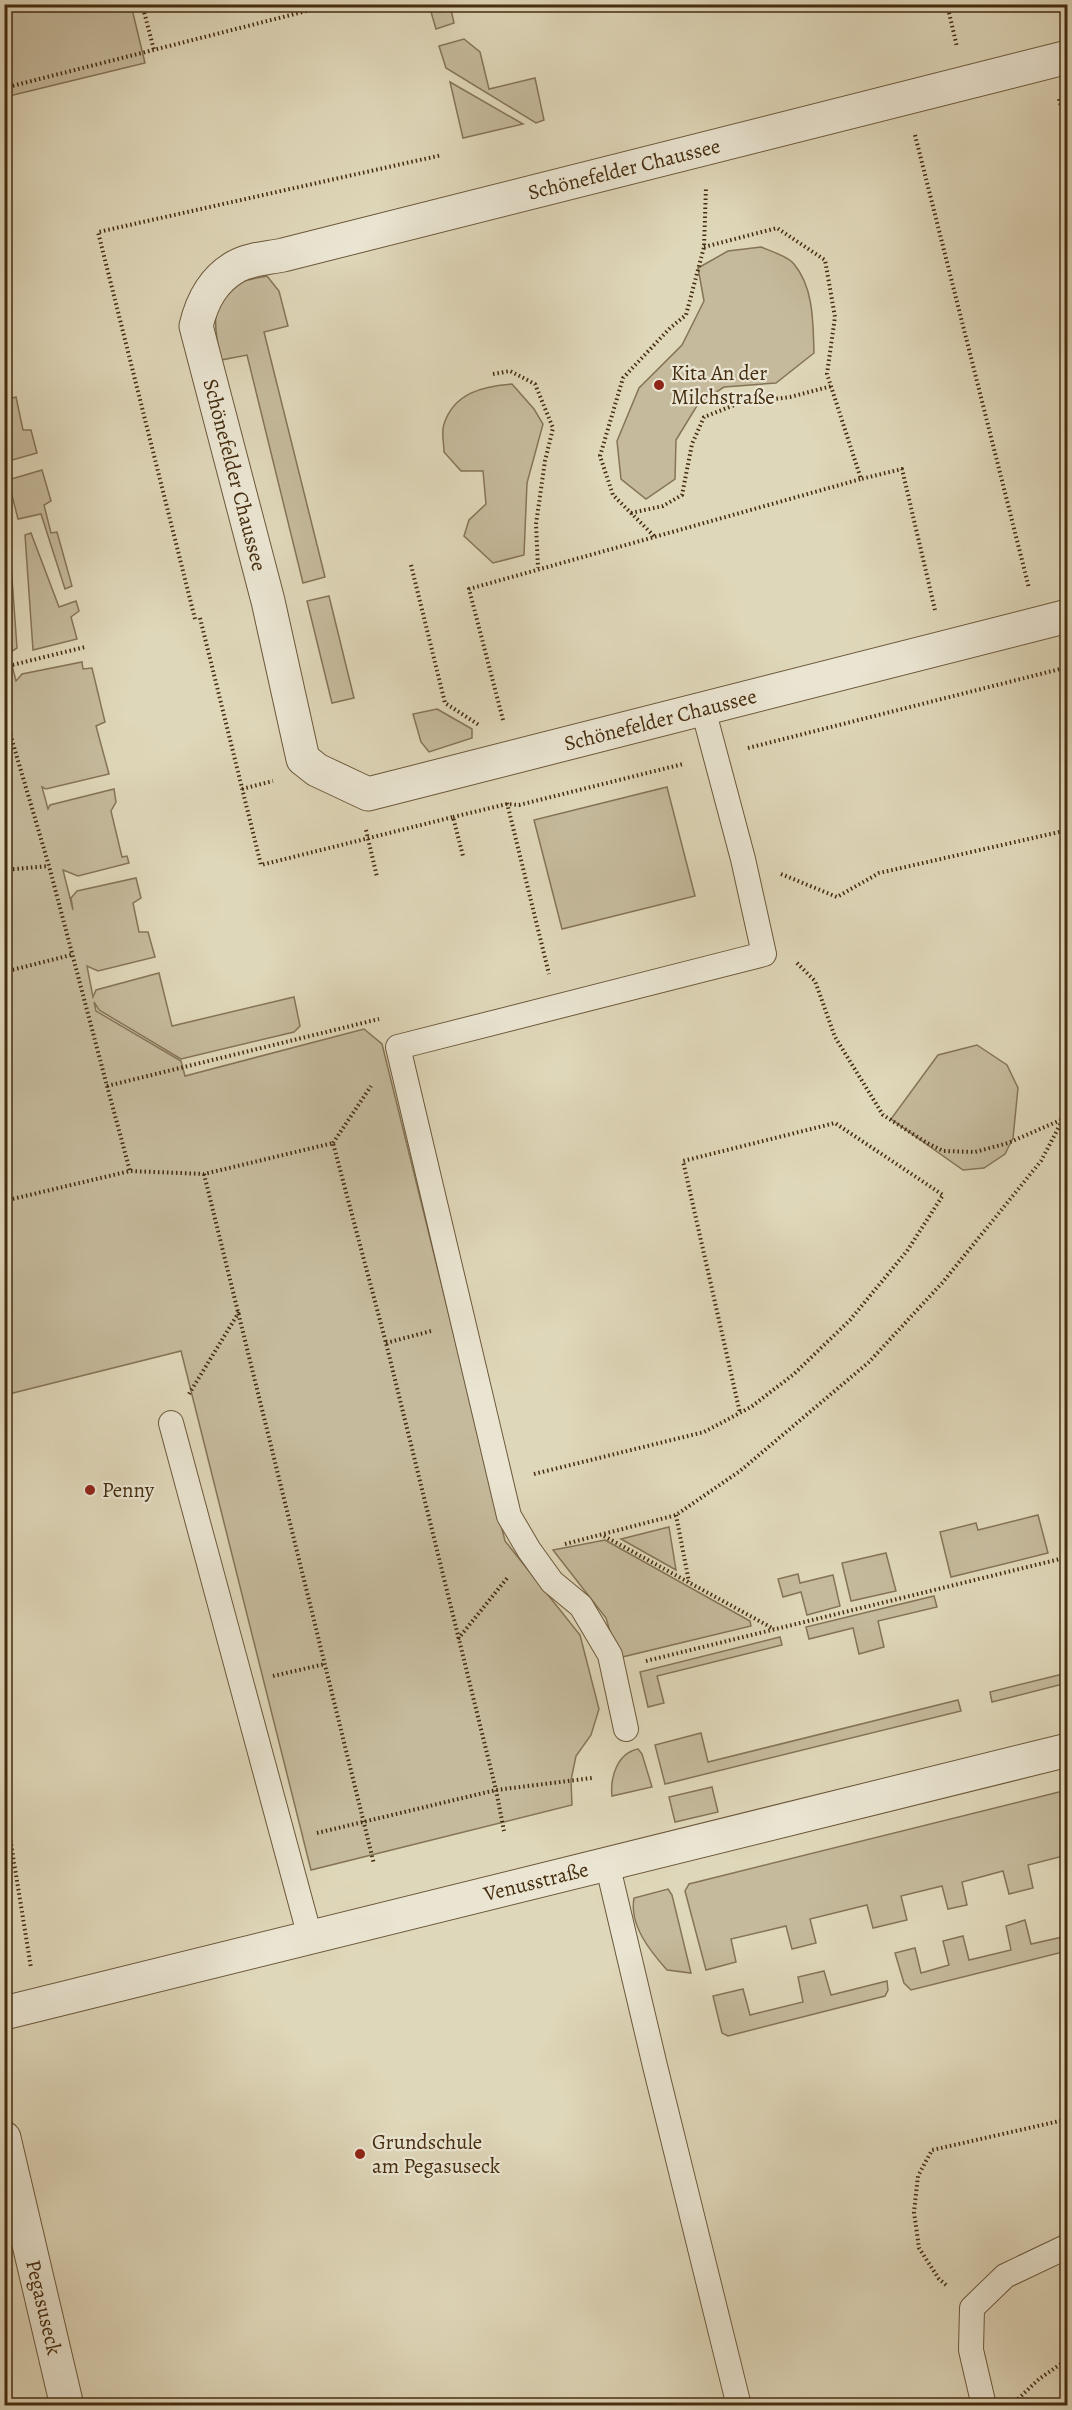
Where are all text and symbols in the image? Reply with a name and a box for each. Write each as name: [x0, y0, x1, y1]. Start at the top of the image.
street label: Schönefelder Chaussee: [525, 132, 723, 206]
place label: Kita An der Milchstraße: [671, 359, 775, 411]
street label: Schönefelder Chaussee: [196, 376, 274, 574]
marker: Kita An der Milchstraße: [652, 378, 666, 392]
street label: Schönefelder Chaussee: [561, 682, 760, 758]
place label: Penny: [102, 1476, 155, 1504]
marker: Penny: [83, 1483, 97, 1497]
street label: Venusstraße: [480, 1855, 591, 1908]
place label: Grundschule am Pegasuseck: [372, 2128, 501, 2180]
marker: Grundschule am Pegasuseck: [353, 2147, 367, 2161]
street label: Pegasuseck: [19, 2257, 69, 2358]

